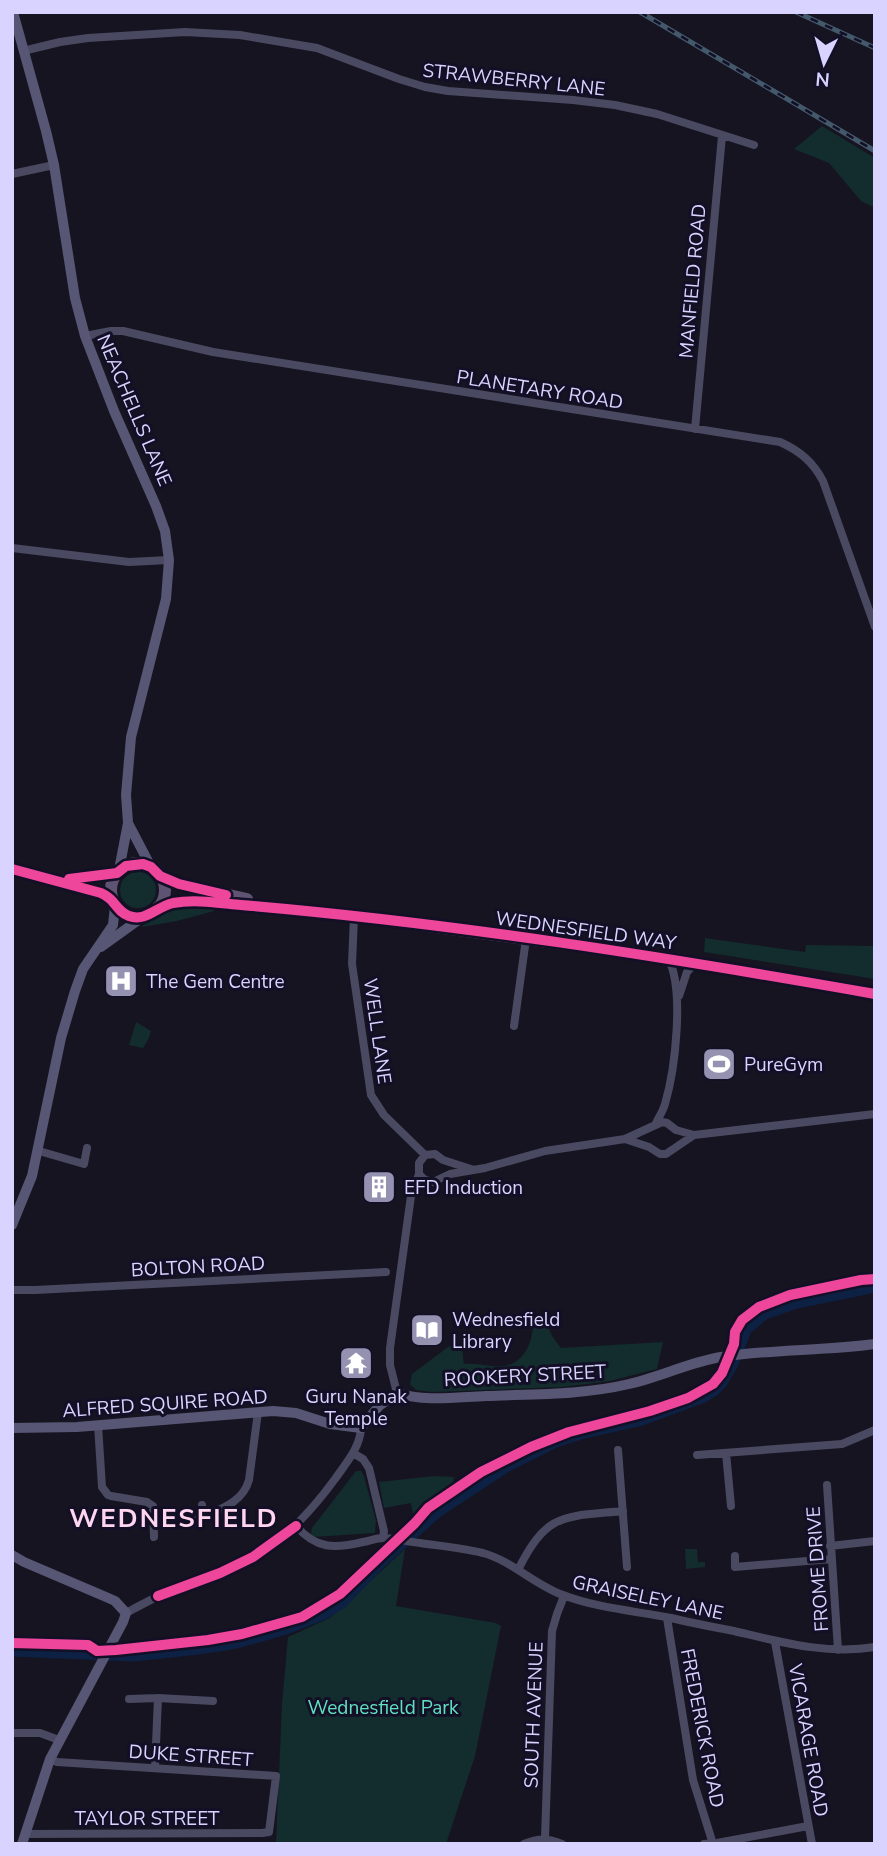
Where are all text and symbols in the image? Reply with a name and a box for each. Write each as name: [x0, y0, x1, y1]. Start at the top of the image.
north arrow: [789, 28, 859, 98]
street label: STRAWBERRY LANE: [421, 57, 606, 103]
text: N: [814, 65, 831, 93]
street label: MANFIELD ROAD: [673, 203, 713, 359]
street label: NEACHELLS LANE: [90, 330, 178, 490]
street label: PLANETARY ROAD: [455, 364, 625, 416]
street label: WEDNESFIELD WAY: [494, 905, 679, 957]
hospital icon: The Gem Centre: [102, 962, 140, 1000]
place label: The Gem Centre: [146, 969, 285, 995]
street label: WELL LANE: [357, 977, 397, 1086]
sports icon: PureGym: [700, 1045, 738, 1083]
place label: PureGym: [744, 1052, 823, 1078]
building icon: EFD Induction: [360, 1168, 398, 1206]
place label: EFD Induction: [404, 1175, 523, 1201]
street label: BOLTON ROAD: [130, 1251, 266, 1283]
place label: Wednesfield Library: [452, 1307, 560, 1355]
library icon: Wednesfield Library: [408, 1311, 446, 1349]
temple icon: Guru Nanak Temple: [337, 1344, 375, 1382]
street label: ROOKERY STREET: [443, 1359, 607, 1393]
street label: ALFRED SQUIRE ROAD: [61, 1384, 269, 1424]
place label: Guru Nanak Temple: [305, 1384, 407, 1432]
district label: WEDNESFIELD: [69, 1501, 279, 1536]
street label: FROME DRIVE: [801, 1505, 835, 1633]
street label: GRAISELEY LANE: [570, 1569, 726, 1627]
street label: SOUTH AVENUE: [518, 1641, 550, 1789]
street label: FREDERICK ROAD: [674, 1646, 730, 1810]
street label: VICARAGE ROAD: [782, 1661, 834, 1819]
park label: Wednesfield Park: [307, 1695, 459, 1721]
street label: DUKE STREET: [128, 1739, 255, 1773]
street label: TAYLOR STREET: [75, 1806, 220, 1832]

